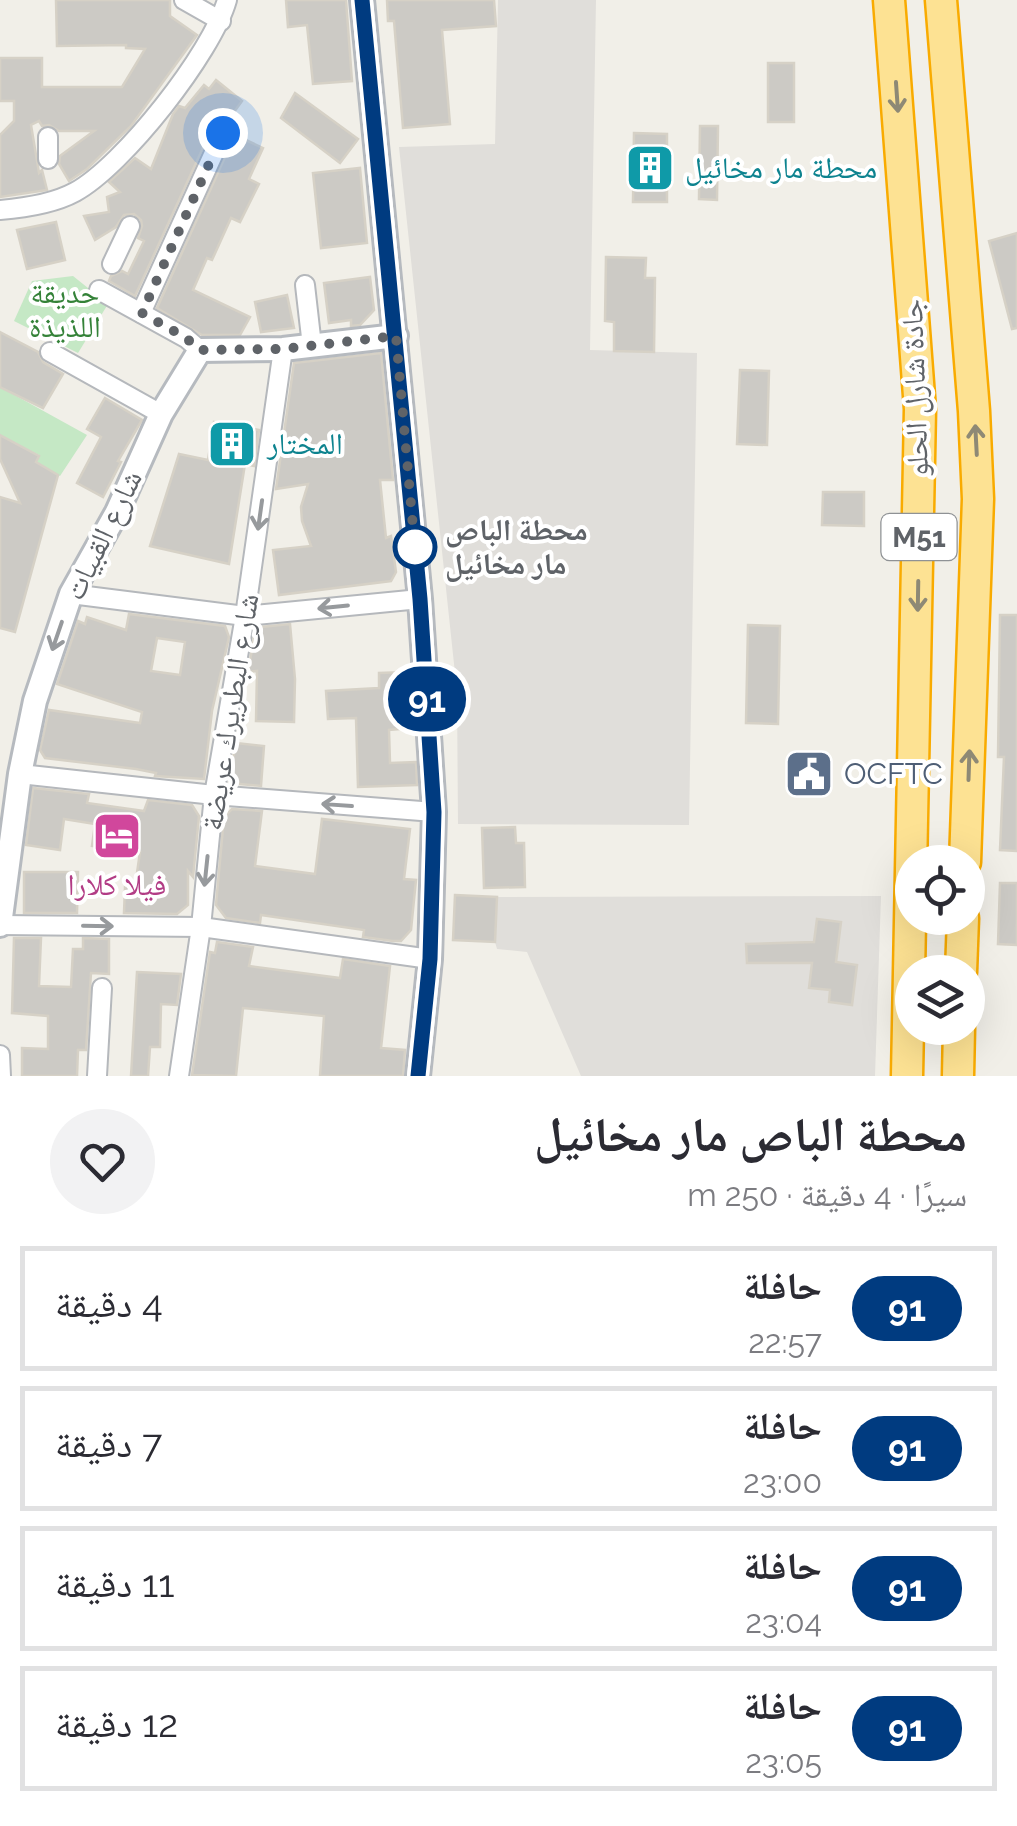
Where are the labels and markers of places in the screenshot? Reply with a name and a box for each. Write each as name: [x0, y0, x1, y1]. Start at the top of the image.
building icon: محطة مار مخائيل: [624, 142, 676, 194]
place label: محطة مار مخائيل: [685, 150, 877, 186]
building icon: المختار: [206, 418, 258, 470]
place label: المختار: [266, 426, 343, 461]
place label: محطة الباص مار مخائيل: [445, 512, 588, 582]
marker: محطة الباص مار مخائيل: [394, 526, 436, 568]
public building icon: OCFTC: [783, 748, 835, 800]
place label: OCFTC: [844, 756, 943, 791]
hotel icon: فيلا كلارا: [91, 810, 143, 862]
place label: فيلا كلارا: [68, 867, 166, 902]

